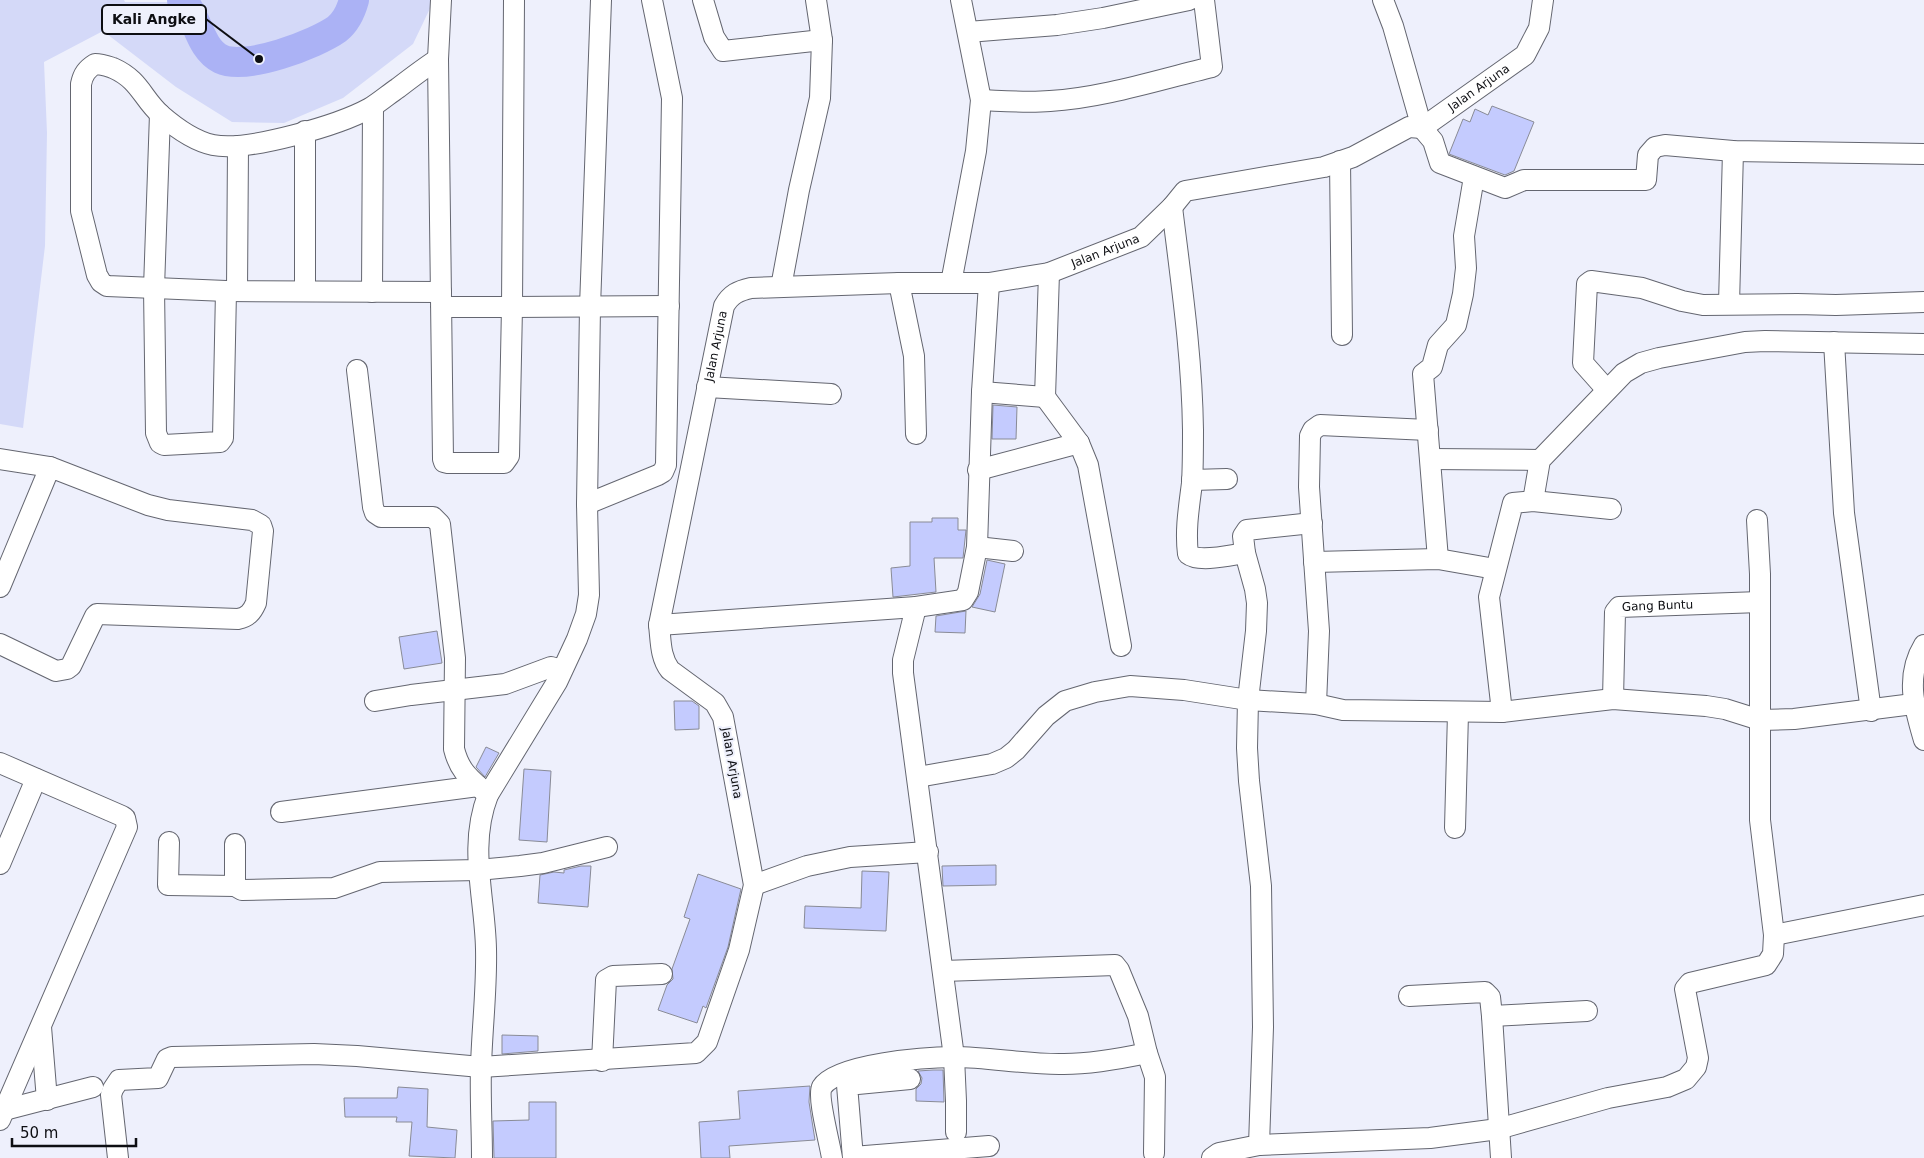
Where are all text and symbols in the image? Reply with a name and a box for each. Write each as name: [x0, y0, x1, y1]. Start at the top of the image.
callout: Kali Angke: [102, 5, 206, 34]
text: Kali Angke: [112, 11, 196, 27]
street label: Jalan Arjuna: [1445, 61, 1512, 115]
street label: Jalan Arjuna: [1068, 231, 1141, 271]
street label: Jalan Arjuna: [702, 309, 730, 384]
street label: Gang Buntu: [1622, 597, 1694, 614]
street label: Jalan Arjuna: [719, 725, 745, 800]
scale bar: [12, 1116, 136, 1148]
text: 50 m: [20, 1124, 58, 1142]

